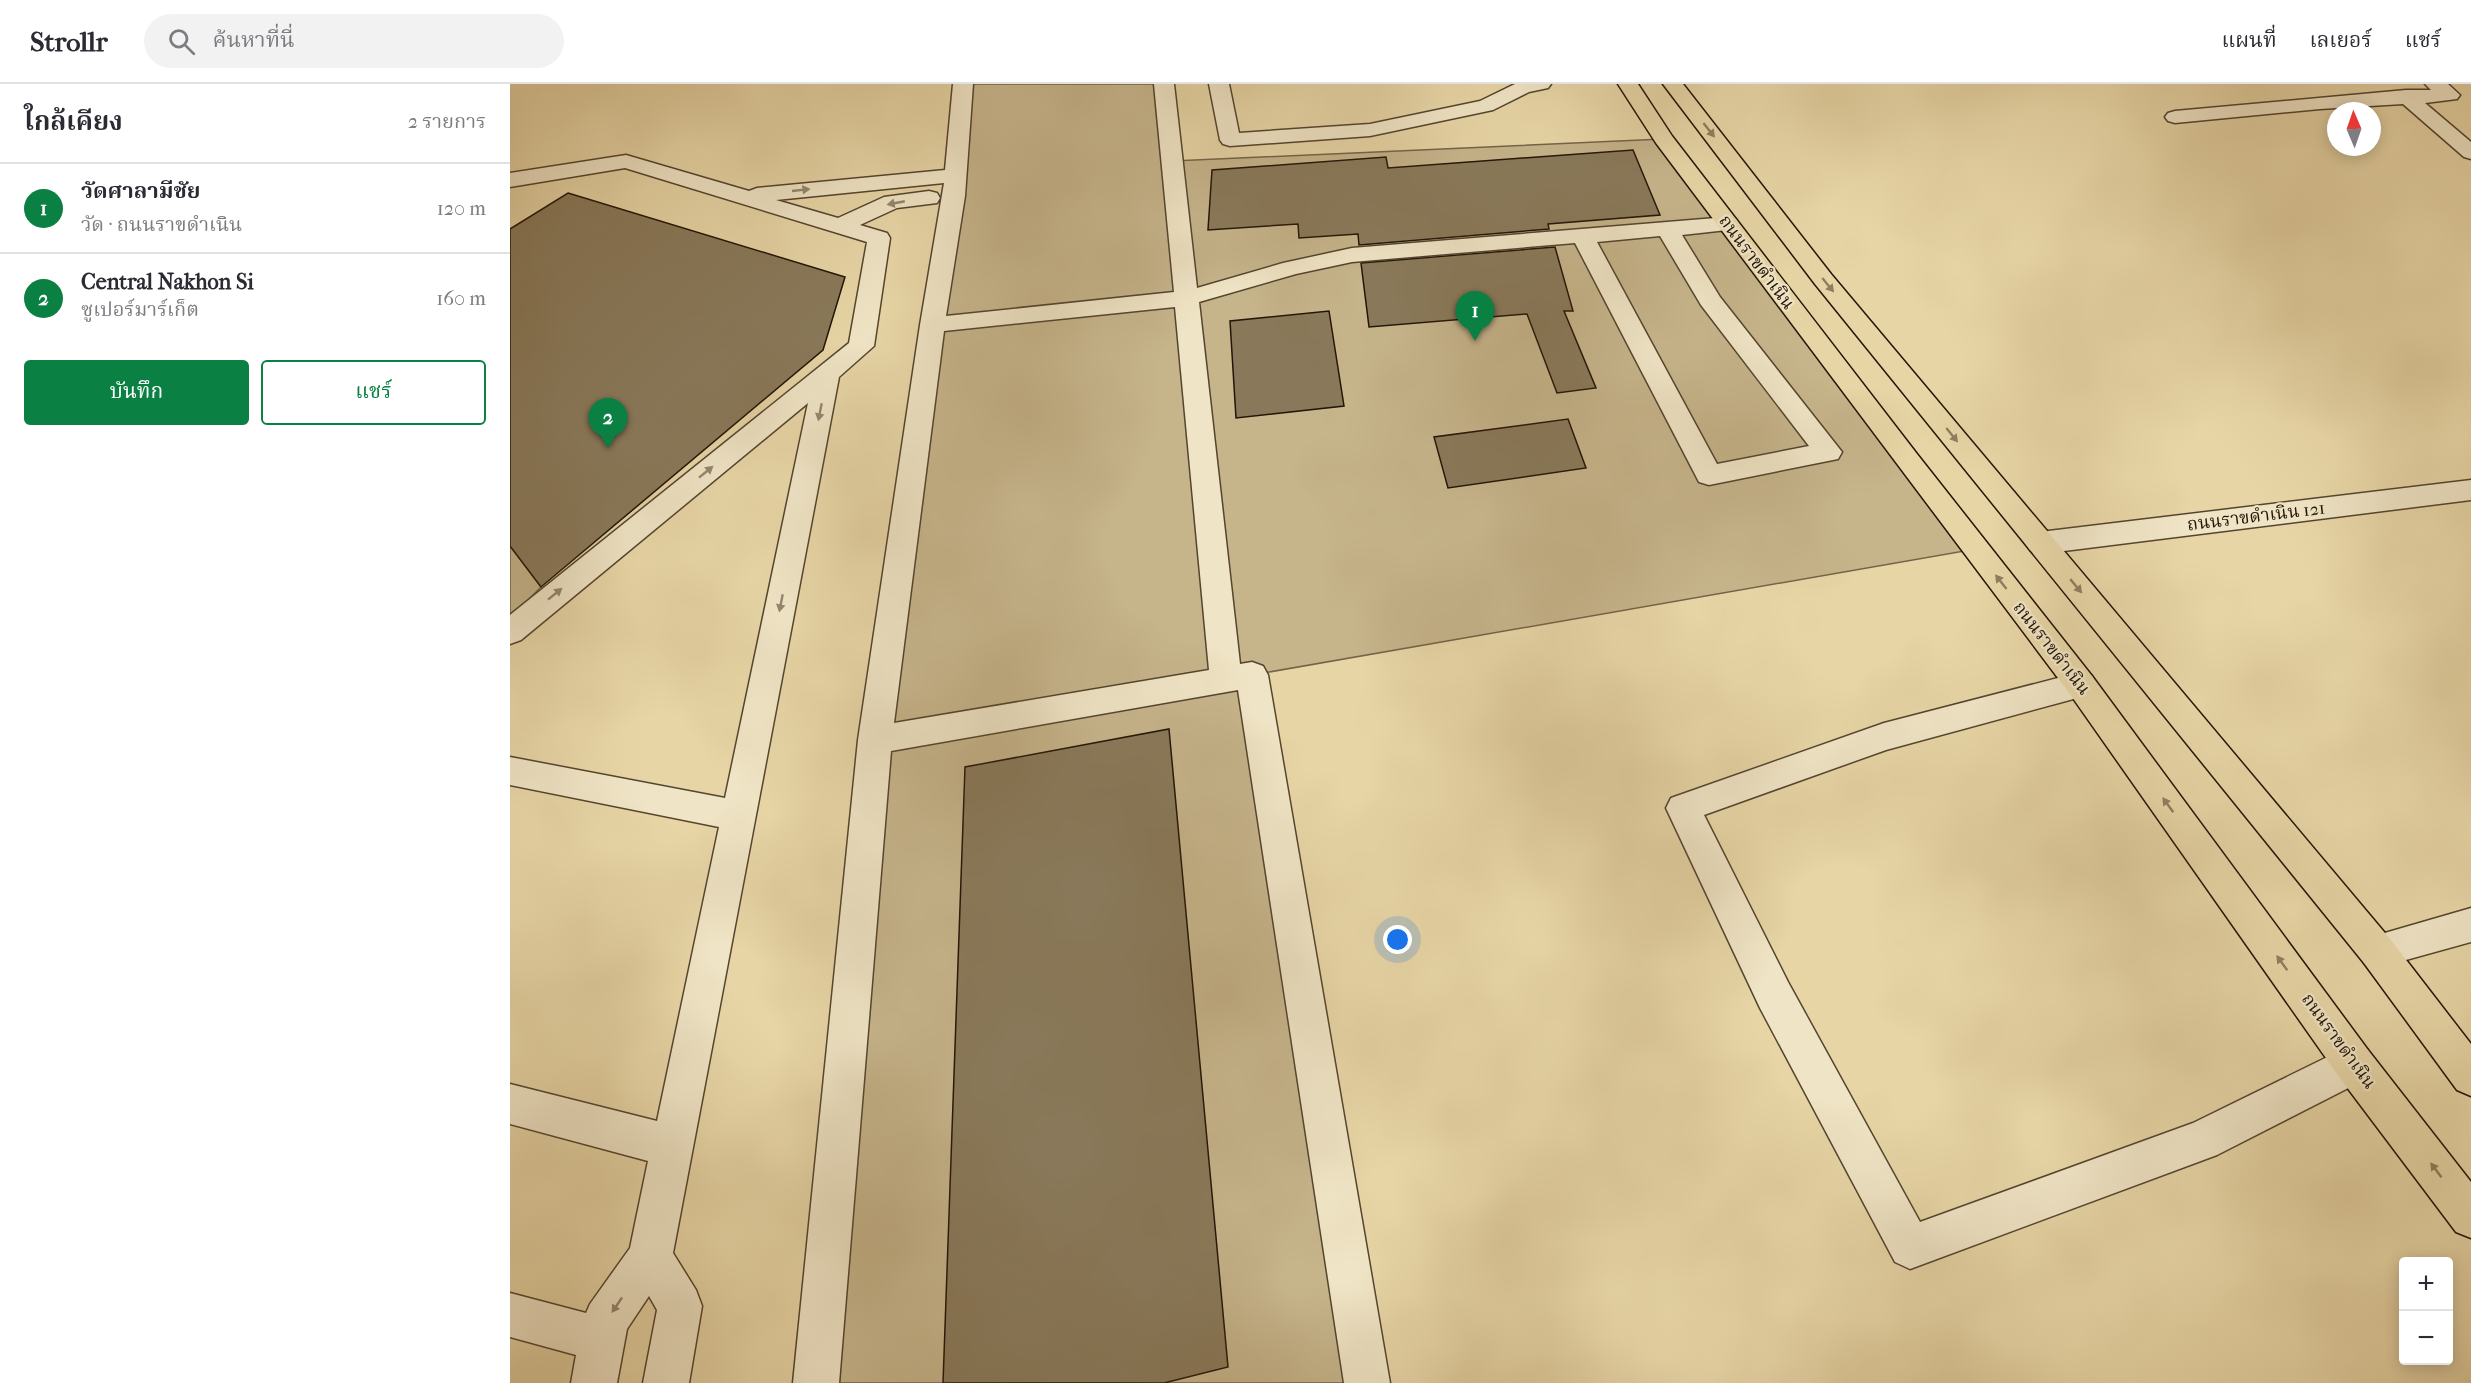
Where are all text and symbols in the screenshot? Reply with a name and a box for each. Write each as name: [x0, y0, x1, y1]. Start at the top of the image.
search box: [144, 14, 564, 68]
text: Strollr: [30, 25, 108, 58]
icon: search: [165, 25, 198, 58]
text: ค้นหาที่นี่: [213, 27, 295, 53]
text: แผนที่: [2222, 28, 2277, 52]
text: เลเยอร์: [2310, 28, 2372, 52]
text: แชร์: [2405, 28, 2441, 52]
north arrow: [2327, 102, 2381, 156]
text: ใกล้เคียง: [24, 106, 123, 137]
text: 2 รายการ: [408, 110, 486, 133]
one-way arrow: [1702, 123, 1714, 138]
text: วัดศาลามีชัย: [81, 178, 201, 204]
one-way arrow: [792, 185, 811, 195]
text: 1: [40, 197, 47, 220]
text: 120 m: [437, 197, 486, 220]
one-way arrow: [887, 198, 906, 208]
street label: ถนนราขดำเนิน: [1714, 211, 1799, 314]
text: วัด · ถนนราขดำเนิน: [81, 213, 242, 236]
text: Central Nakhon Si: [81, 269, 254, 295]
one-way arrow: [1821, 277, 1834, 293]
text: 2: [38, 287, 49, 310]
text: 160 m: [436, 287, 486, 310]
pin: 1: [1456, 292, 1494, 341]
text: ซูเปอร์มาร์เก็ต: [81, 298, 199, 321]
button: บันทึก: [24, 360, 249, 425]
button: แชร์: [261, 360, 486, 425]
pin: 2: [588, 398, 628, 448]
one-way arrow: [815, 403, 824, 422]
one-way arrow: [1945, 427, 1958, 443]
one-way arrow: [698, 465, 714, 478]
street label: ถนนราขดำเนิน 121: [2186, 498, 2326, 535]
one-way arrow: [1995, 574, 2007, 589]
one-way arrow: [2069, 578, 2082, 594]
one-way arrow: [547, 589, 562, 601]
one-way arrow: [776, 594, 785, 613]
street label: ถนนราขดำเนิน: [2009, 597, 2095, 699]
one-way arrow: [2162, 798, 2174, 814]
your location: [1383, 925, 1412, 954]
one-way arrow: [2276, 956, 2288, 972]
street label: ถนนราขดำเนิน: [2297, 989, 2380, 1093]
one-way arrow: [2430, 1163, 2442, 1178]
map controls: [2399, 1257, 2453, 1365]
button: +: [2399, 1257, 2453, 1311]
one-way arrow: [612, 1297, 623, 1313]
button: −: [2399, 1311, 2453, 1365]

